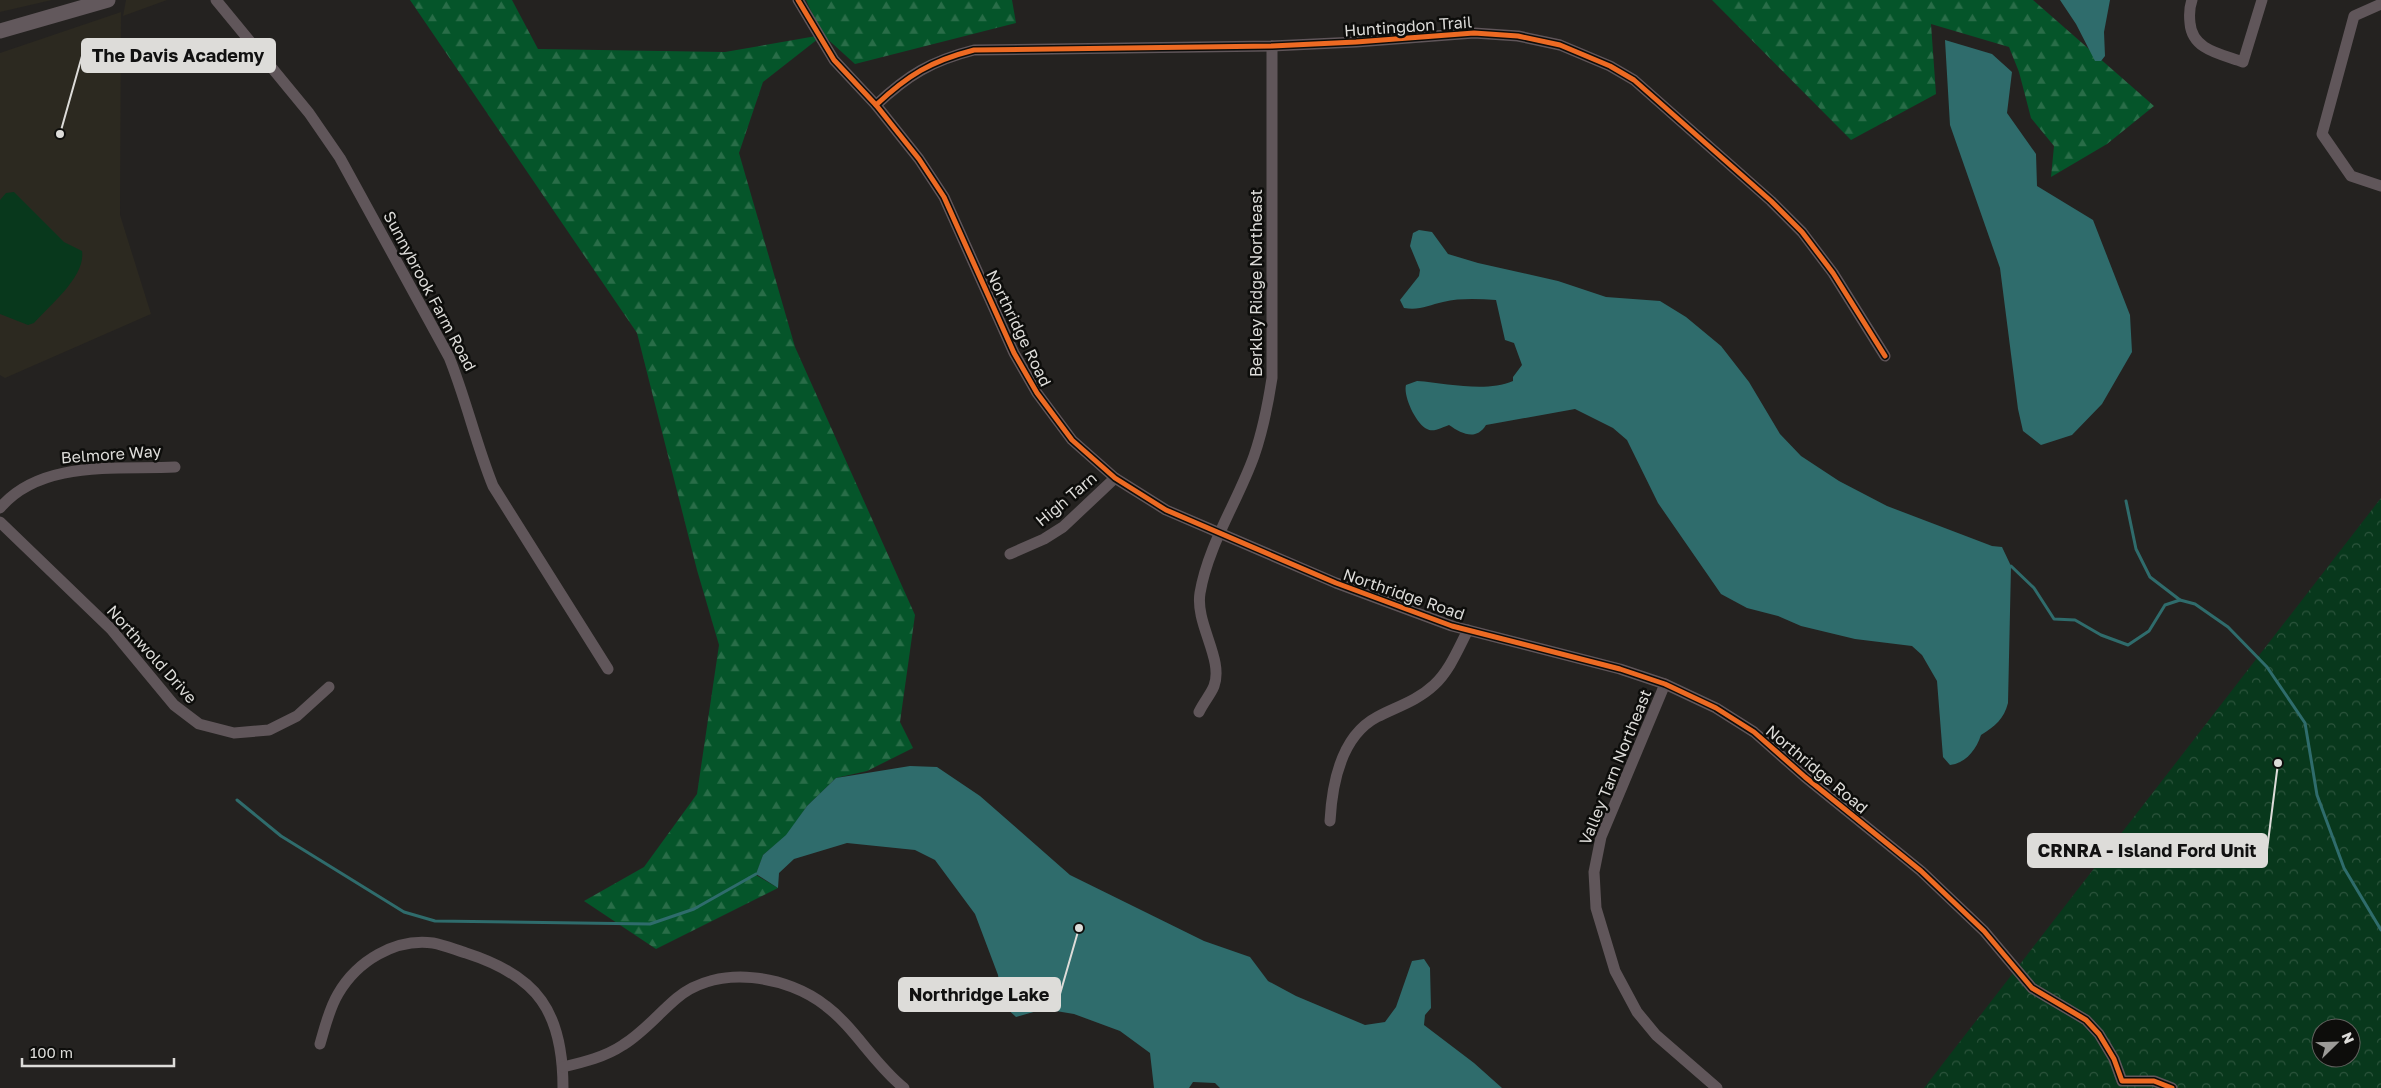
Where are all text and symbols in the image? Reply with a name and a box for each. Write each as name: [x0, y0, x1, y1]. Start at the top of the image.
street label: Huntingdon Trail: [1343, 12, 1473, 40]
callout: The Davis Academy: [82, 39, 275, 72]
text: The Davis Academy: [92, 44, 264, 66]
street label: Berkley Ridge Northeast: [1246, 189, 1266, 377]
street label: Sunnybrook Farm Road: [379, 208, 481, 374]
street label: Northridge Road: [982, 266, 1056, 390]
street label: Belmore Way: [60, 441, 162, 467]
street label: High Tarn: [1031, 468, 1101, 530]
street label: Northridge Road: [1341, 564, 1467, 624]
street label: Northwold Drive: [103, 601, 201, 707]
street label: Valley Tarn Northeast: [1575, 686, 1655, 848]
street label: Northridge Road: [1762, 720, 1872, 818]
callout: CRNRA - Island Ford Unit: [2028, 834, 2267, 867]
text: CRNRA - Island Ford Unit: [2037, 839, 2257, 861]
callout: Northridge Lake: [899, 978, 1060, 1011]
text: Northridge Lake: [909, 983, 1050, 1005]
north arrow: [2311, 1018, 2361, 1068]
text: N: [2339, 1030, 2358, 1046]
scale bar: [22, 1036, 175, 1068]
text: 100 m: [30, 1043, 73, 1061]

